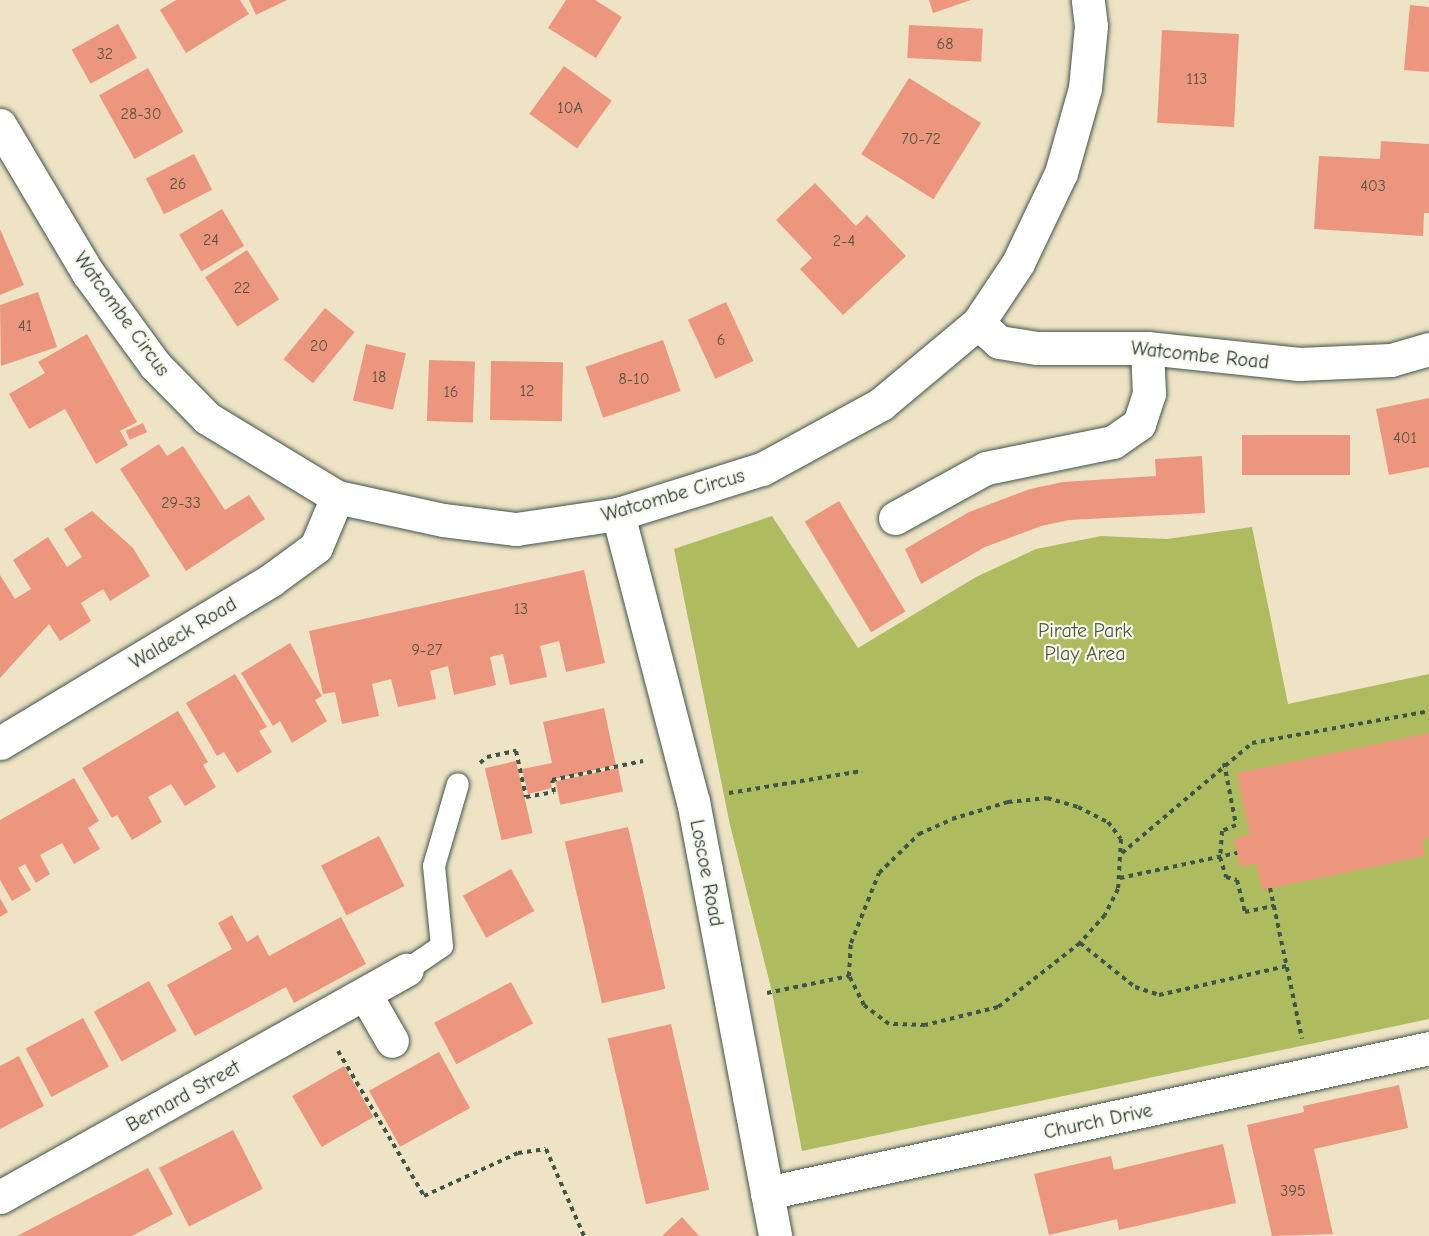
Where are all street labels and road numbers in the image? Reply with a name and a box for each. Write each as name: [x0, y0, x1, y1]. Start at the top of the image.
street label: Watcombe Circus: [69, 247, 175, 381]
street label: Watcombe Road: [1130, 336, 1270, 374]
street label: Watcombe Circus: [599, 463, 747, 527]
street label: Waldeck Road: [125, 592, 241, 674]
street label: Loscoe Road: [685, 817, 729, 929]
street label: Bernard Street: [122, 1055, 244, 1137]
street label: Church Drive: [1041, 1098, 1155, 1144]

